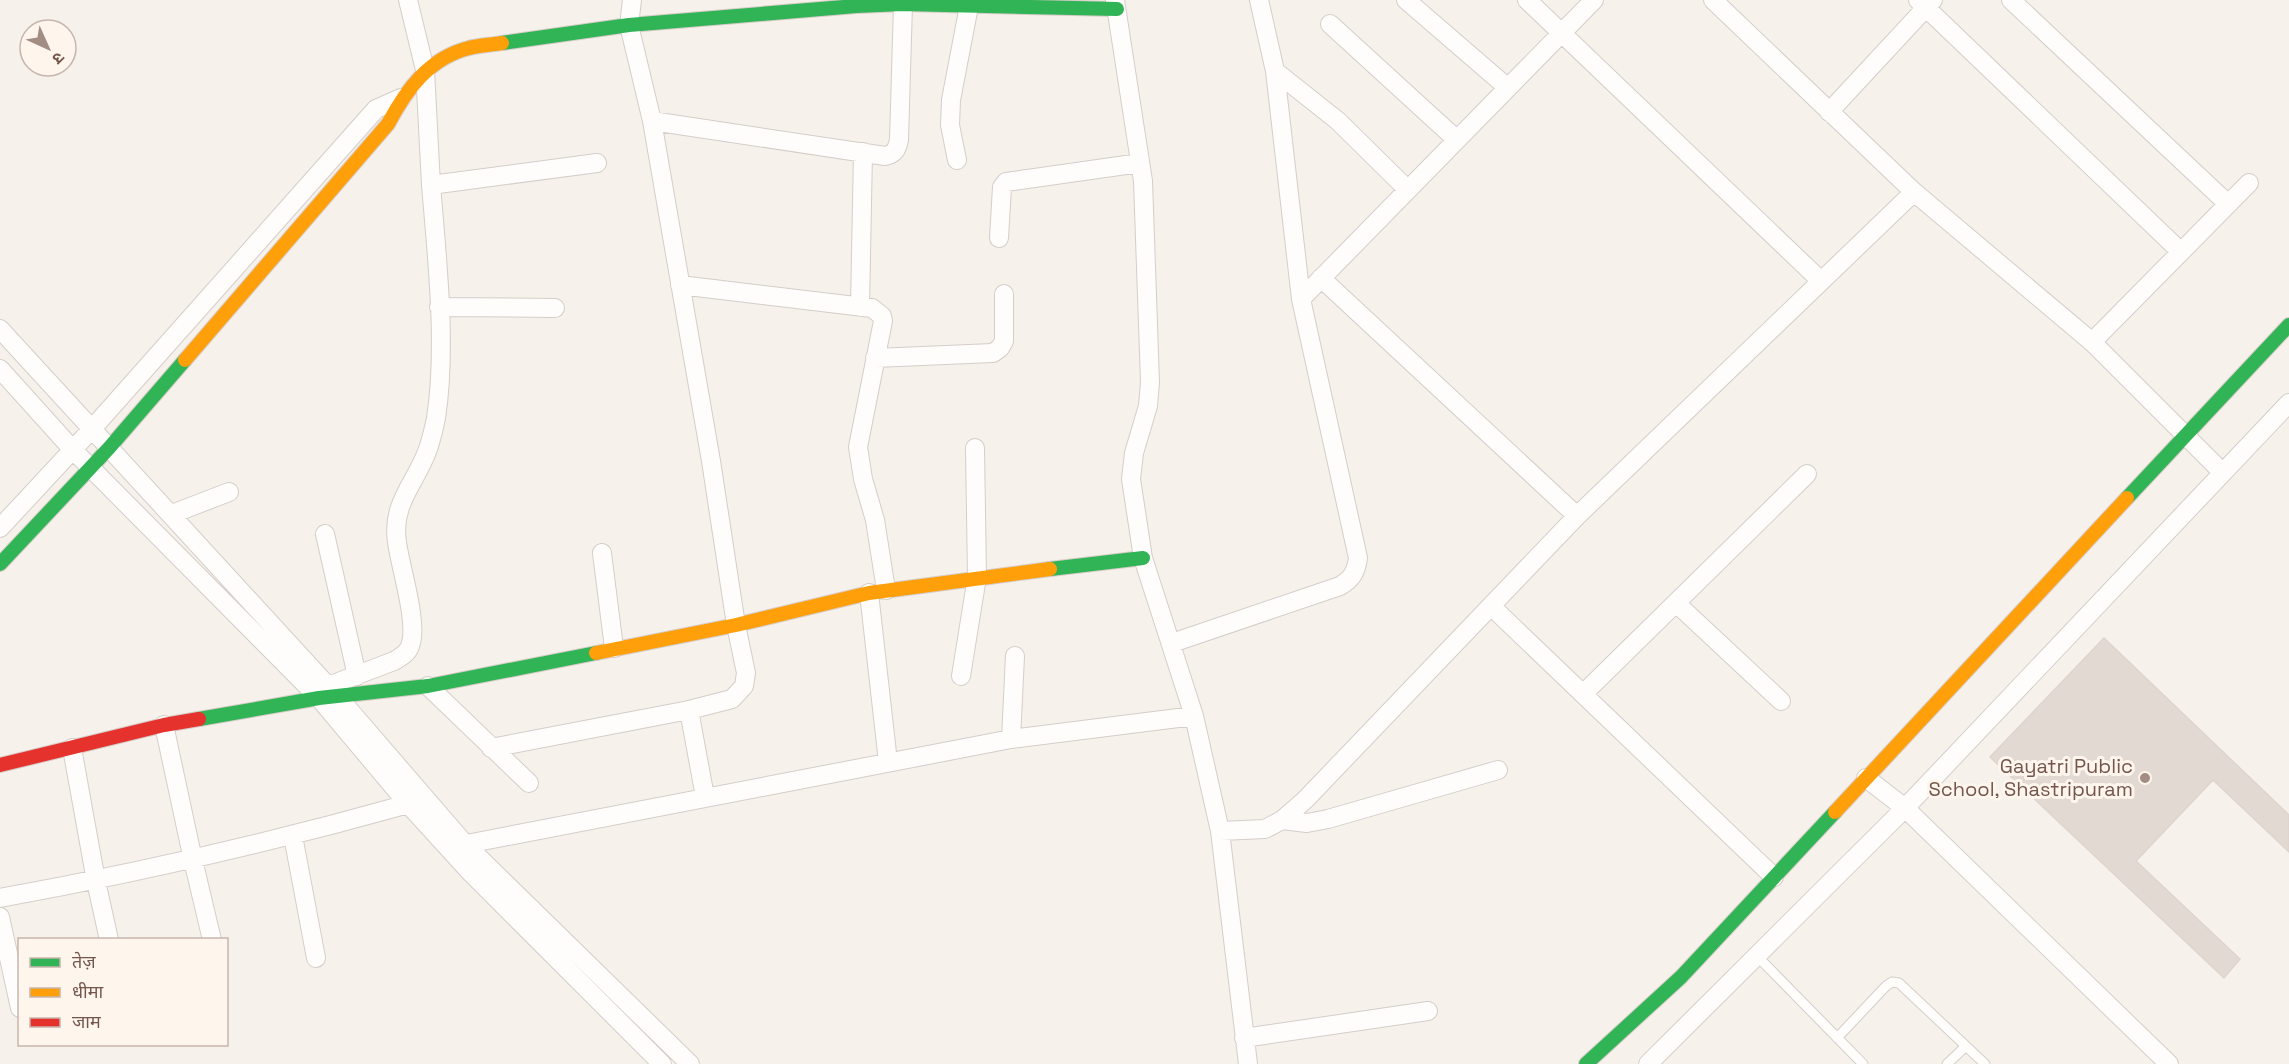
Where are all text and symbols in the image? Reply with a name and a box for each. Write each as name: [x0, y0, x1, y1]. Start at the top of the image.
north arrow: [18, 18, 78, 78]
text: उ: [47, 48, 69, 69]
place label: Gayatri Public School, Shastripuram: [1928, 753, 2133, 802]
marker: Gayatri Public School, Shastripuram: [2138, 771, 2152, 785]
legend: [18, 938, 228, 1046]
text: तेज़: [72, 950, 96, 973]
text: धीमा: [72, 980, 103, 1003]
text: जाम: [72, 1010, 102, 1033]

